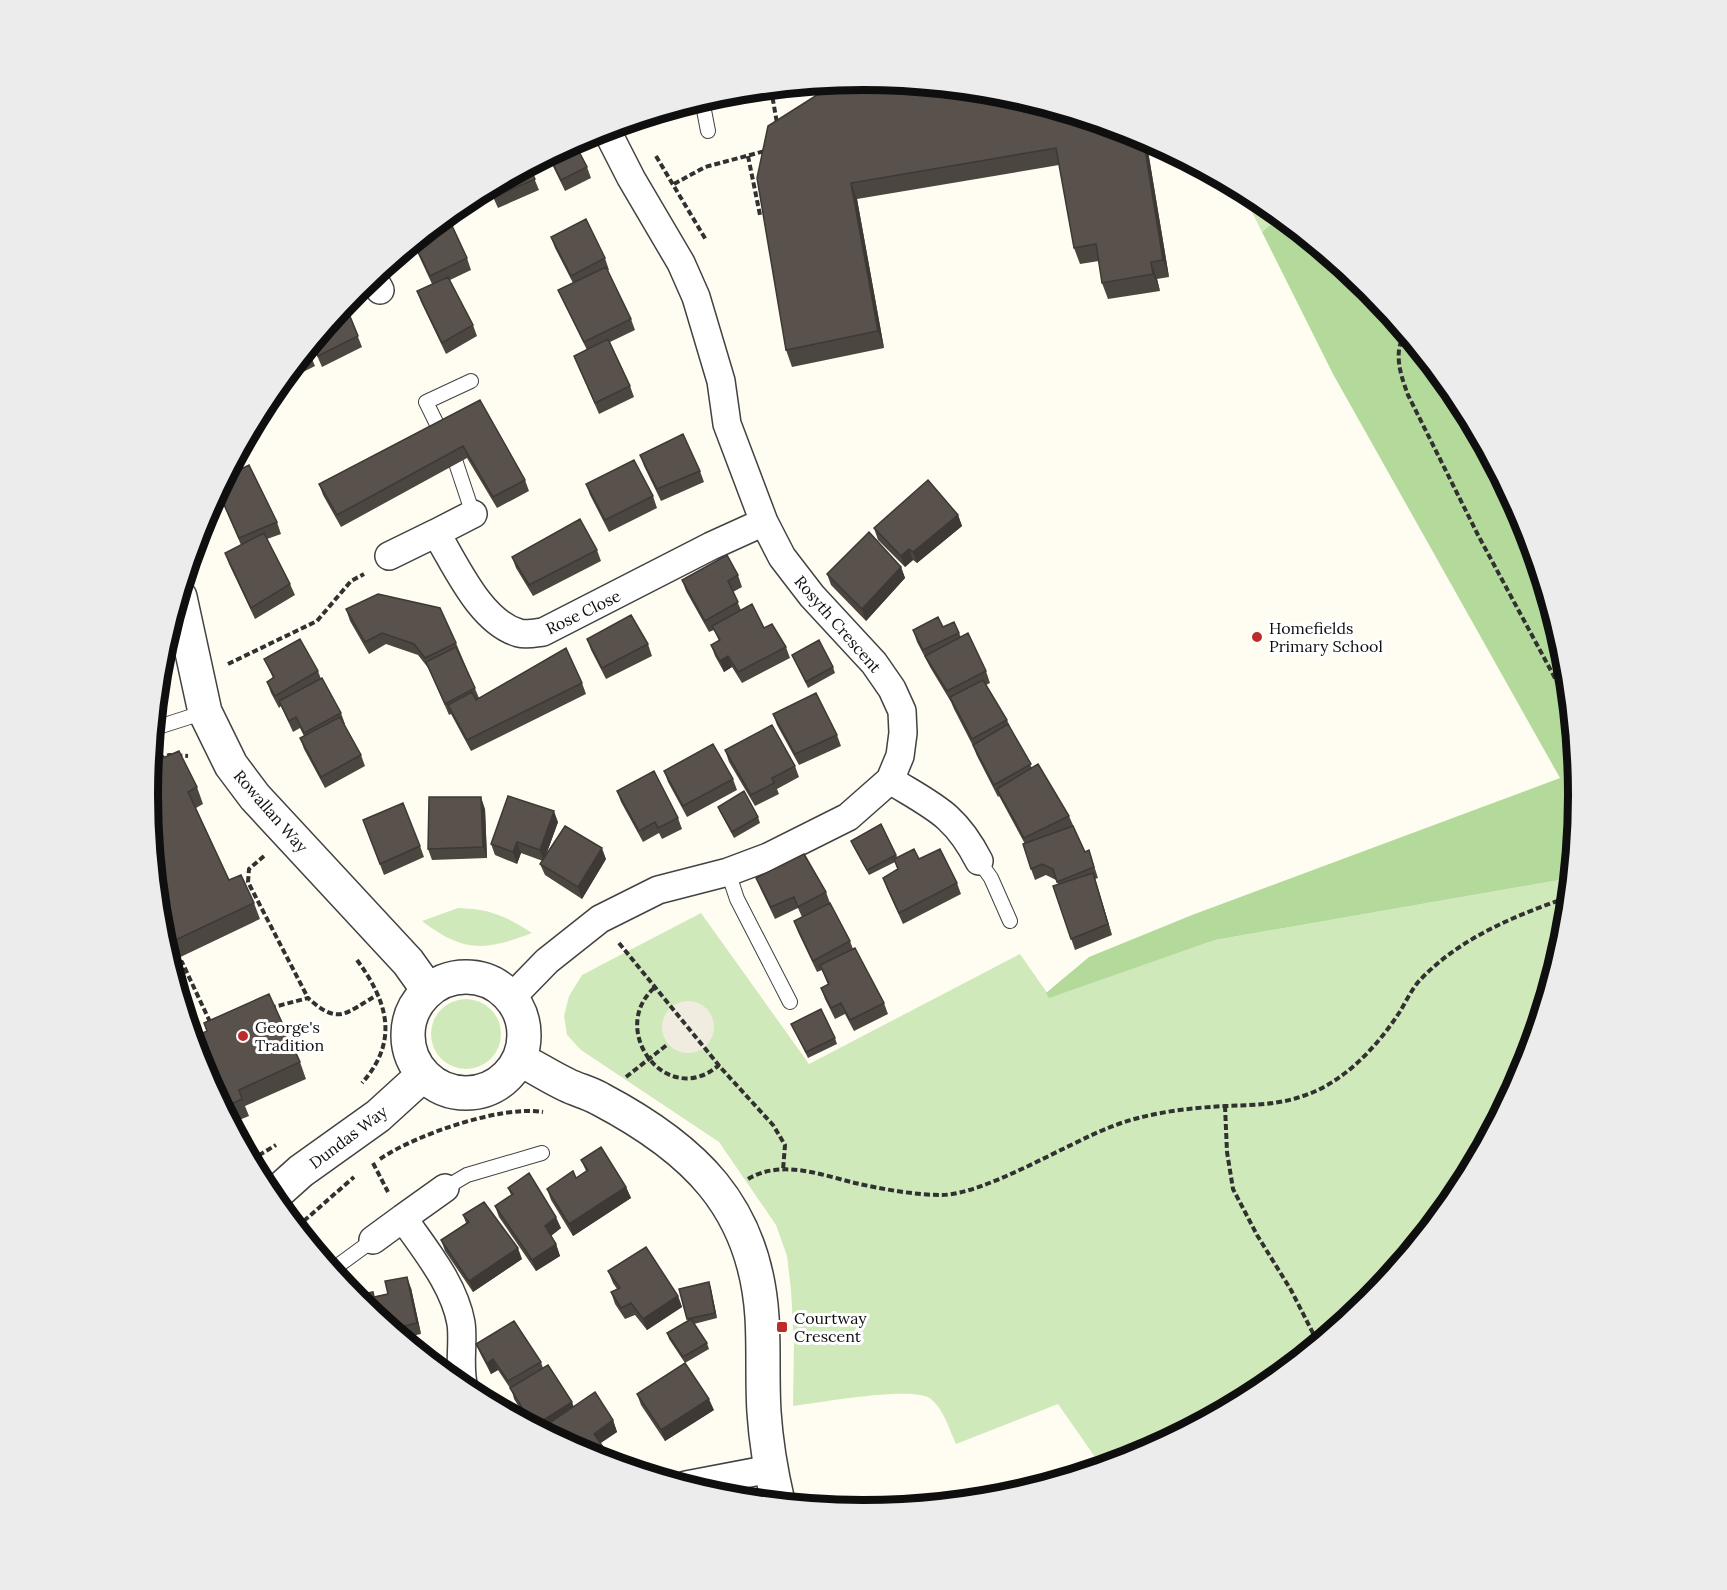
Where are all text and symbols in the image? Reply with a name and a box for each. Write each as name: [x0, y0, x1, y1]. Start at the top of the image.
street label: Rosyth Crescent: [790, 571, 886, 677]
street label: Rose Close: [542, 585, 624, 639]
place label: Homefields Primary School: [1269, 618, 1383, 656]
marker: Homefields Primary School: [1250, 630, 1264, 644]
street label: Rowallan Way: [230, 766, 313, 857]
place label: George's Tradition: [255, 1017, 324, 1055]
marker: George's Tradition: [236, 1029, 250, 1043]
street label: Dundas Way: [305, 1101, 391, 1173]
place label: Courtway Crescent: [794, 1308, 867, 1346]
marker: Courtway Crescent: [775, 1320, 789, 1334]

